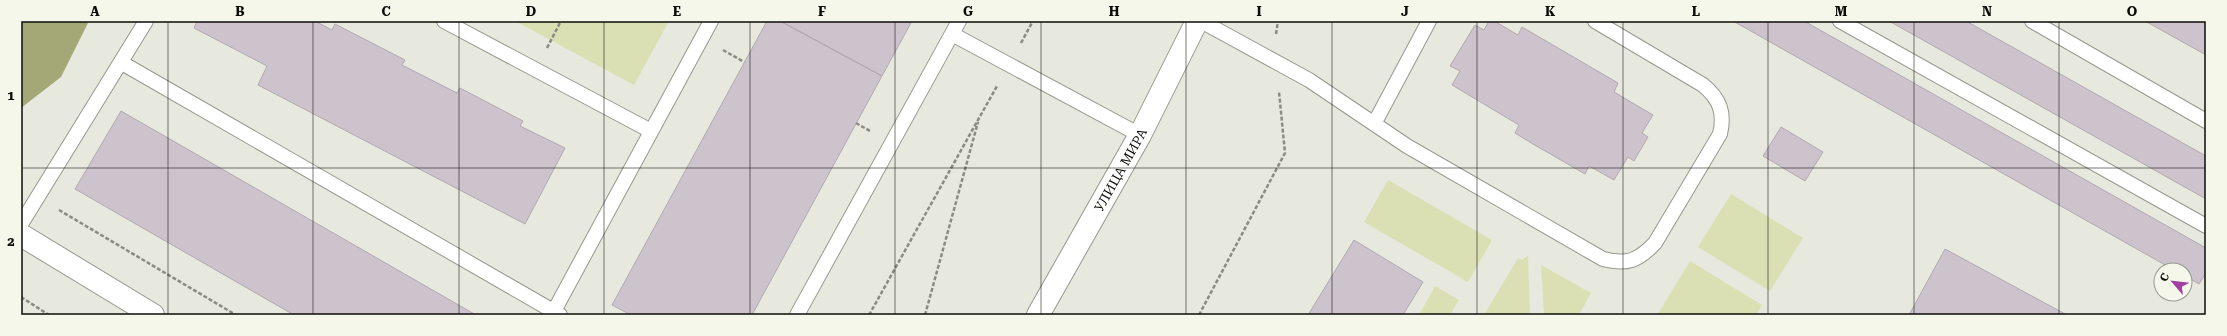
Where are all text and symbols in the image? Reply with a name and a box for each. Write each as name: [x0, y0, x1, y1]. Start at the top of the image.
text: A: [90, 4, 100, 19]
text: B: [235, 4, 245, 19]
text: C: [381, 4, 391, 19]
text: D: [526, 4, 536, 19]
text: E: [673, 4, 681, 19]
text: F: [818, 4, 826, 19]
text: G: [963, 4, 973, 19]
text: H: [1109, 4, 1120, 19]
text: I: [1256, 4, 1262, 19]
text: J: [1401, 4, 1409, 19]
text: K: [1545, 4, 1556, 19]
text: L: [1692, 4, 1700, 19]
text: M: [1835, 4, 1848, 19]
text: N: [1982, 4, 1992, 19]
text: O: [2127, 4, 2138, 19]
text: 1: [7, 88, 15, 103]
street label: УЛИЦА МИРА: [1091, 126, 1150, 214]
text: 2: [7, 234, 15, 249]
north arrow: [2153, 262, 2193, 302]
text: С: [2157, 271, 2172, 284]

